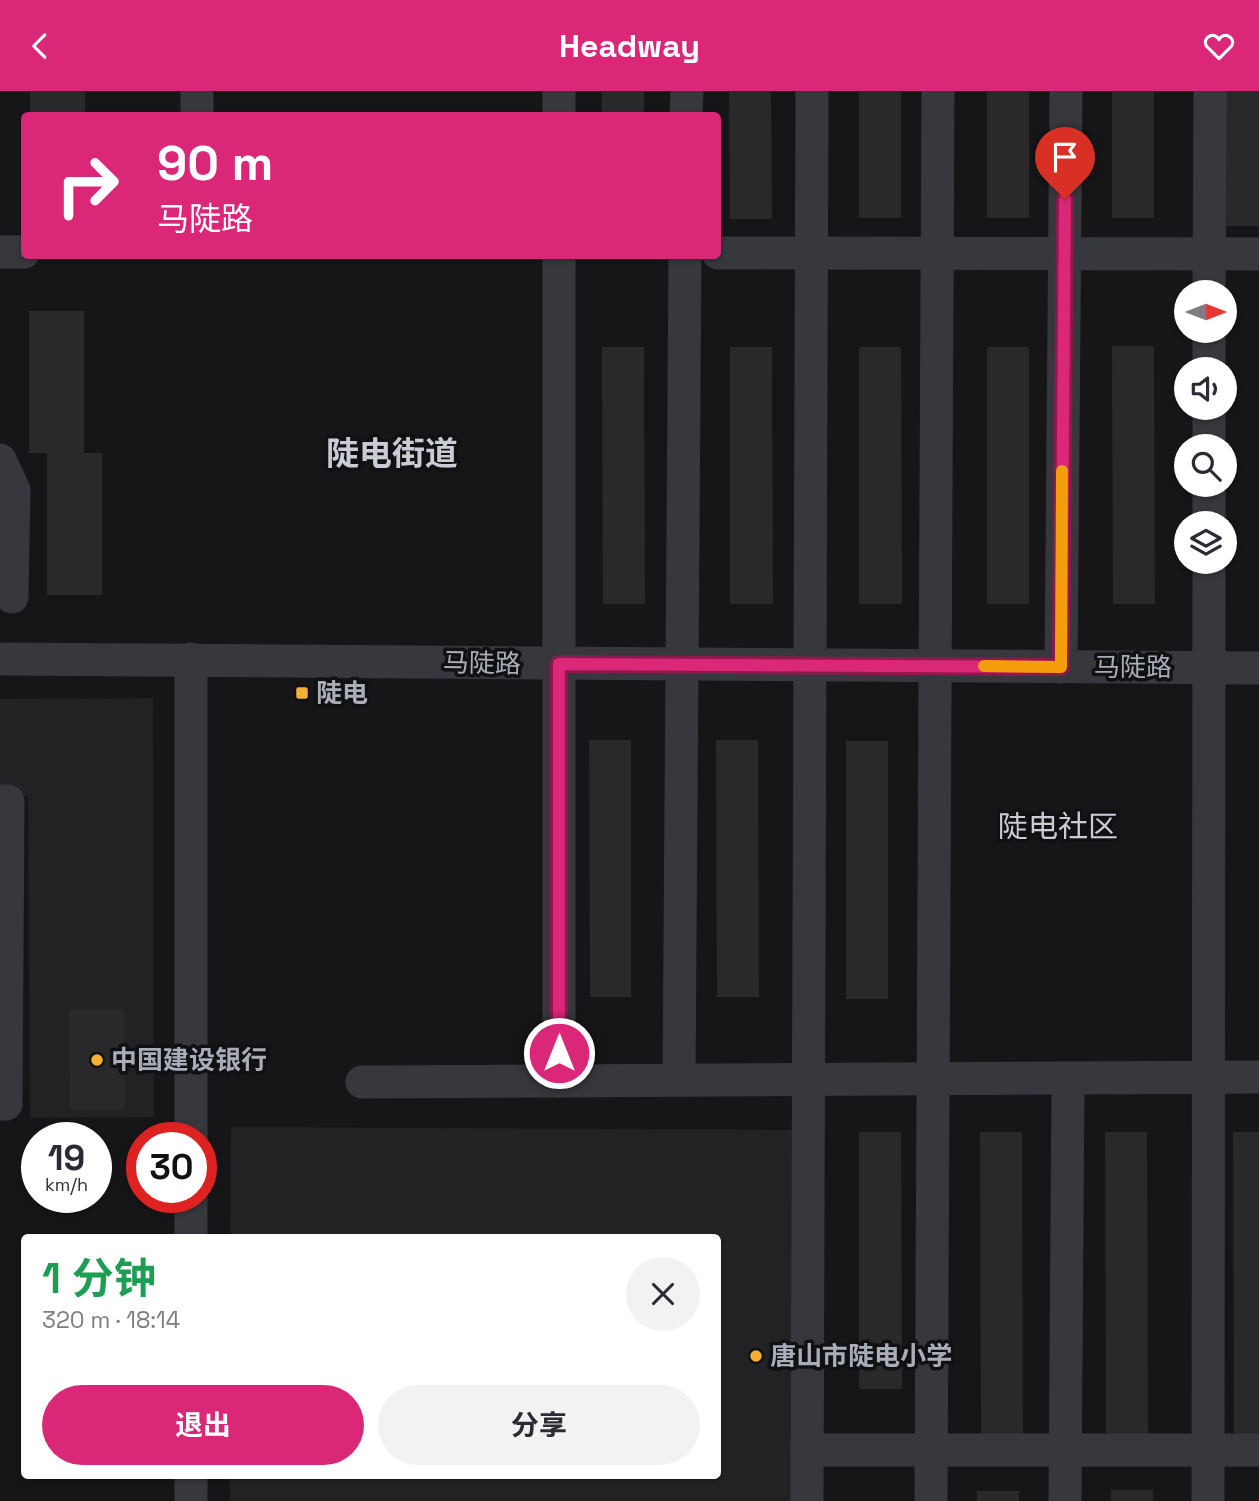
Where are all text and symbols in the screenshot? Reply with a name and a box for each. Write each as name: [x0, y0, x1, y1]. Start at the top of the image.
text: Headway: [559, 26, 700, 66]
icon: back: [21, 27, 59, 65]
icon: heart: [1200, 27, 1238, 65]
pin: [1035, 127, 1095, 199]
text: 90 m: [157, 132, 273, 194]
icon: arrive: [1046, 138, 1084, 176]
icon: right: [42, 140, 133, 231]
text: 马陡路: [157, 199, 253, 239]
north arrow: [1174, 280, 1237, 343]
map controls: [1174, 280, 1237, 574]
button: sound: [1174, 357, 1237, 420]
district label: 陡电街道: [326, 433, 458, 475]
button: search: [1174, 434, 1237, 497]
button: layers: [1174, 511, 1237, 574]
street label: 马陡路: [443, 645, 521, 681]
street label: 马陡路: [1094, 650, 1172, 684]
place label: 陡电: [316, 676, 368, 710]
marker: 陡电: [294, 685, 310, 701]
district label: 陡电社区: [998, 807, 1118, 846]
position arrow: [522, 1016, 596, 1090]
place label: 中国建设银行: [111, 1043, 267, 1077]
marker: 中国建设银行: [89, 1052, 105, 1068]
speed limit sign: 30: [126, 1122, 217, 1213]
text: 19: [48, 1136, 85, 1180]
text: km/h: [45, 1173, 88, 1196]
text: 1 分钟: [42, 1252, 156, 1305]
button: close: [626, 1257, 700, 1331]
text: 320 m · 18:14: [42, 1305, 180, 1335]
place label: 唐山市陡电小学: [770, 1339, 952, 1373]
marker: 唐山市陡电小学: [748, 1348, 764, 1364]
button: 退出: [42, 1385, 364, 1465]
button: 分享: [378, 1385, 700, 1465]

